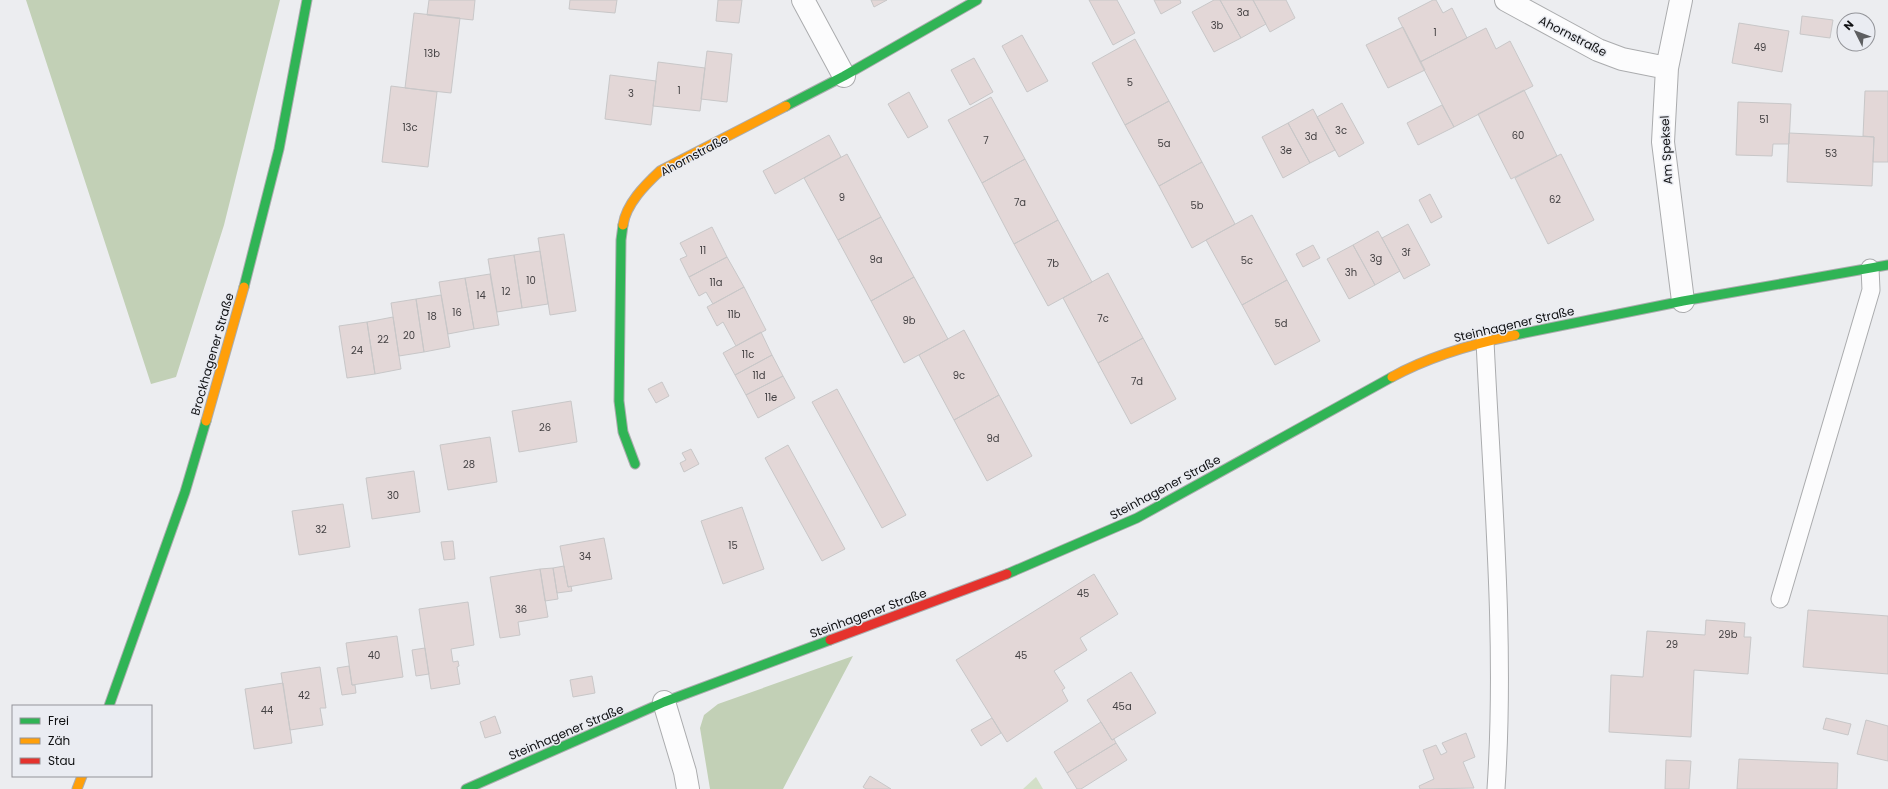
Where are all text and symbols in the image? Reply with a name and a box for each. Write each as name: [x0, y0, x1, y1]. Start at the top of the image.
house number: 3a: [1237, 5, 1249, 20]
street label: Ahornstraße: [1536, 12, 1610, 60]
north arrow: [1836, 12, 1876, 52]
text: N: [1840, 17, 1857, 34]
house number: 3b: [1211, 18, 1224, 33]
house number: 1: [1433, 25, 1437, 40]
house number: 49: [1754, 40, 1766, 55]
house number: 13b: [424, 46, 440, 61]
house number: 5: [1127, 75, 1133, 90]
house number: 1: [677, 83, 681, 98]
house number: 3: [628, 86, 634, 101]
house number: 51: [1759, 112, 1769, 127]
street label: Am Speksel: [1656, 115, 1676, 185]
house number: 13c: [402, 120, 418, 135]
house number: 3c: [1335, 123, 1347, 138]
house number: 60: [1512, 128, 1524, 143]
house number: 3d: [1305, 129, 1317, 144]
street label: Ahornstraße: [657, 130, 731, 180]
house number: 7: [983, 133, 989, 148]
house number: 5a: [1157, 136, 1171, 151]
house number: 3e: [1280, 143, 1292, 158]
house number: 53: [1825, 146, 1837, 161]
house number: 9: [839, 190, 845, 205]
house number: 62: [1549, 192, 1561, 207]
house number: 7a: [1014, 195, 1026, 210]
house number: 5b: [1190, 198, 1204, 213]
house number: 11: [700, 243, 706, 258]
house number: 3f: [1401, 245, 1411, 260]
house number: 3g: [1370, 251, 1382, 266]
house number: 9a: [869, 252, 883, 267]
house number: 5c: [1241, 253, 1253, 268]
house number: 7b: [1047, 256, 1059, 271]
house number: 3h: [1345, 265, 1357, 280]
house number: 10: [526, 273, 536, 288]
house number: 11a: [709, 275, 723, 290]
house number: 12: [502, 284, 511, 299]
house number: 14: [476, 288, 486, 303]
street label: Brockhagener Straße: [186, 291, 238, 417]
street label: Steinhagener Straße: [1452, 302, 1576, 346]
house number: 16: [452, 305, 462, 320]
house number: 11b: [727, 307, 741, 322]
house number: 18: [427, 309, 437, 324]
house number: 7c: [1097, 311, 1109, 326]
house number: 9b: [902, 313, 916, 328]
house number: 5d: [1274, 316, 1288, 331]
house number: 20: [403, 328, 415, 343]
house number: 22: [377, 332, 389, 347]
house number: 24: [351, 343, 363, 358]
house number: 11c: [742, 347, 754, 362]
house number: 11d: [752, 368, 766, 383]
house number: 9c: [953, 368, 965, 383]
house number: 7d: [1131, 374, 1143, 389]
house number: 11e: [765, 390, 777, 405]
house number: 26: [539, 420, 551, 435]
house number: 9d: [986, 431, 1000, 446]
street label: Steinhagener Straße: [1107, 451, 1223, 523]
house number: 28: [463, 457, 475, 472]
house number: 30: [387, 488, 399, 503]
house number: 32: [315, 522, 327, 537]
house number: 15: [728, 538, 738, 553]
house number: 34: [579, 549, 591, 564]
street label: Steinhagener Straße: [807, 584, 929, 642]
house number: 45: [1077, 586, 1089, 601]
house number: 36: [515, 602, 527, 617]
house number: 29b: [1719, 627, 1738, 642]
house number: 29: [1666, 637, 1678, 652]
house number: 40: [368, 648, 380, 663]
house number: 45: [1015, 648, 1027, 663]
house number: 42: [298, 688, 310, 703]
house number: 45a: [1112, 699, 1132, 714]
street label: Steinhagener Straße: [506, 700, 626, 764]
house number: 44: [261, 703, 273, 718]
legend: [12, 705, 152, 777]
text: Frei: [48, 712, 69, 729]
text: Zäh: [48, 732, 70, 749]
text: Stau: [48, 752, 75, 769]

